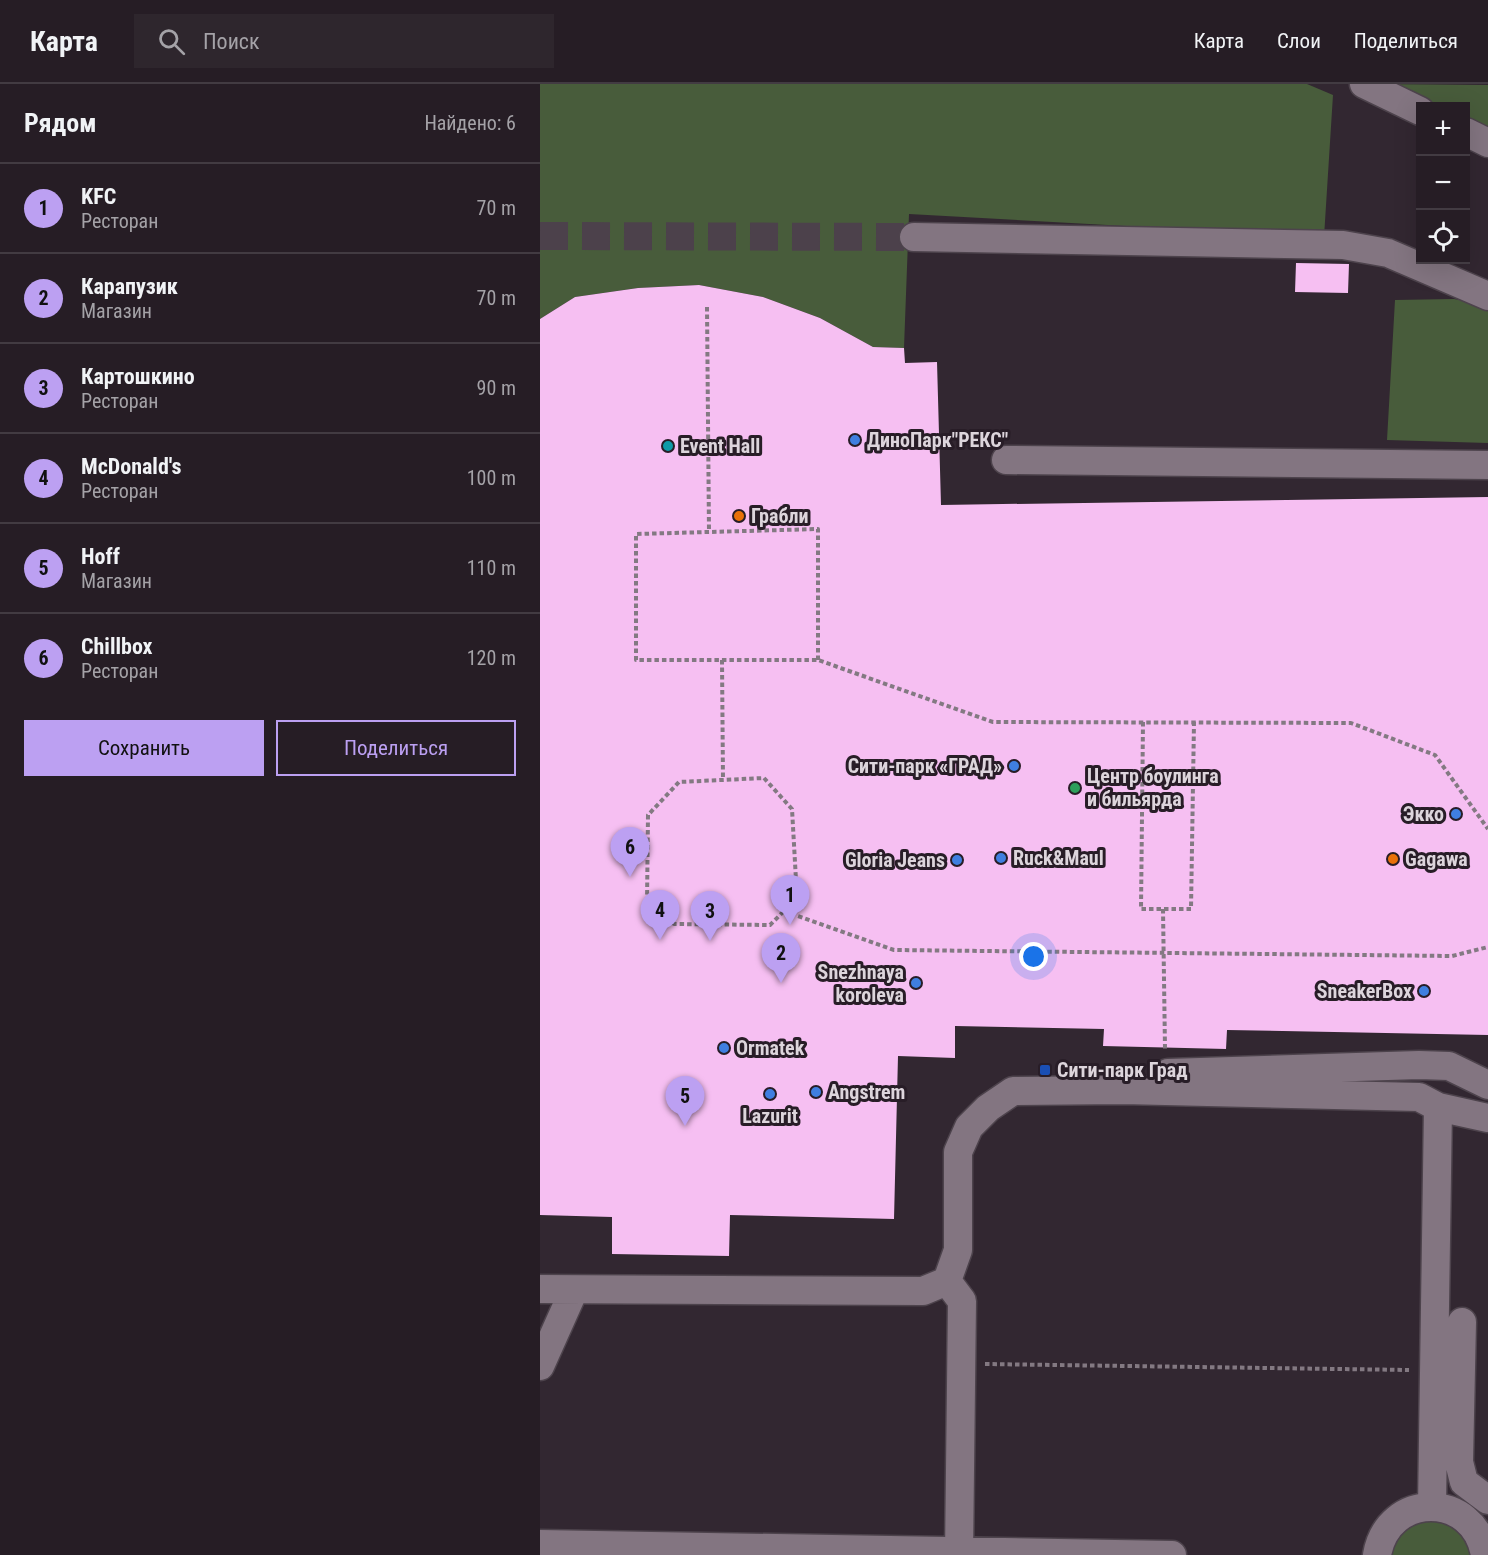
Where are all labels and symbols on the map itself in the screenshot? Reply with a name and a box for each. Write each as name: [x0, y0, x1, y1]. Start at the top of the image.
place label: ДиноПарк"РЕКС": [867, 428, 1008, 452]
marker: ДиноПарк"РЕКС": [848, 433, 862, 447]
place label: Event Hall: [680, 434, 760, 458]
marker: Event Hall: [661, 439, 675, 453]
place label: Грабли: [751, 504, 808, 528]
marker: Грабли: [732, 509, 746, 523]
place label: Сити-парк «ГРАД»: [848, 754, 1002, 778]
marker: Сити-парк «ГРАД»: [1007, 759, 1021, 773]
place label: Центр боулинга и бильярда: [1087, 764, 1219, 811]
marker: Центр боулинга и бильярда: [1068, 781, 1082, 795]
place label: Экко: [1403, 802, 1444, 826]
marker: Экко: [1449, 807, 1463, 821]
pin: 6: [610, 828, 650, 877]
place label: Ruck&Maul: [1013, 846, 1104, 870]
place label: Gagawa: [1405, 847, 1468, 871]
place label: Gloria Jeans: [845, 848, 945, 872]
marker: Ruck&Maul: [994, 851, 1008, 865]
marker: Gagawa: [1386, 852, 1400, 866]
marker: Gloria Jeans: [950, 853, 964, 867]
pin: 1: [770, 876, 810, 925]
pin: 4: [640, 890, 680, 940]
pin: 3: [690, 892, 730, 941]
pin: 2: [762, 934, 800, 983]
your location: [1019, 942, 1048, 971]
place label: Snezhnaya koroleva: [818, 960, 904, 1007]
marker: Snezhnaya koroleva: [909, 976, 923, 990]
place label: SneakerBox: [1317, 979, 1412, 1003]
marker: SneakerBox: [1417, 984, 1431, 998]
place label: Ormatek: [736, 1036, 805, 1060]
marker: Ormatek: [717, 1041, 731, 1055]
place label: Сити-парк Град: [1057, 1058, 1187, 1082]
marker: Сити-парк Град: [1038, 1063, 1052, 1077]
pin: 5: [666, 1076, 704, 1126]
place label: Angstrem: [828, 1080, 905, 1104]
marker: Angstrem: [809, 1085, 823, 1099]
marker: Lazurit: [763, 1087, 777, 1101]
place label: Lazurit: [742, 1104, 798, 1128]

